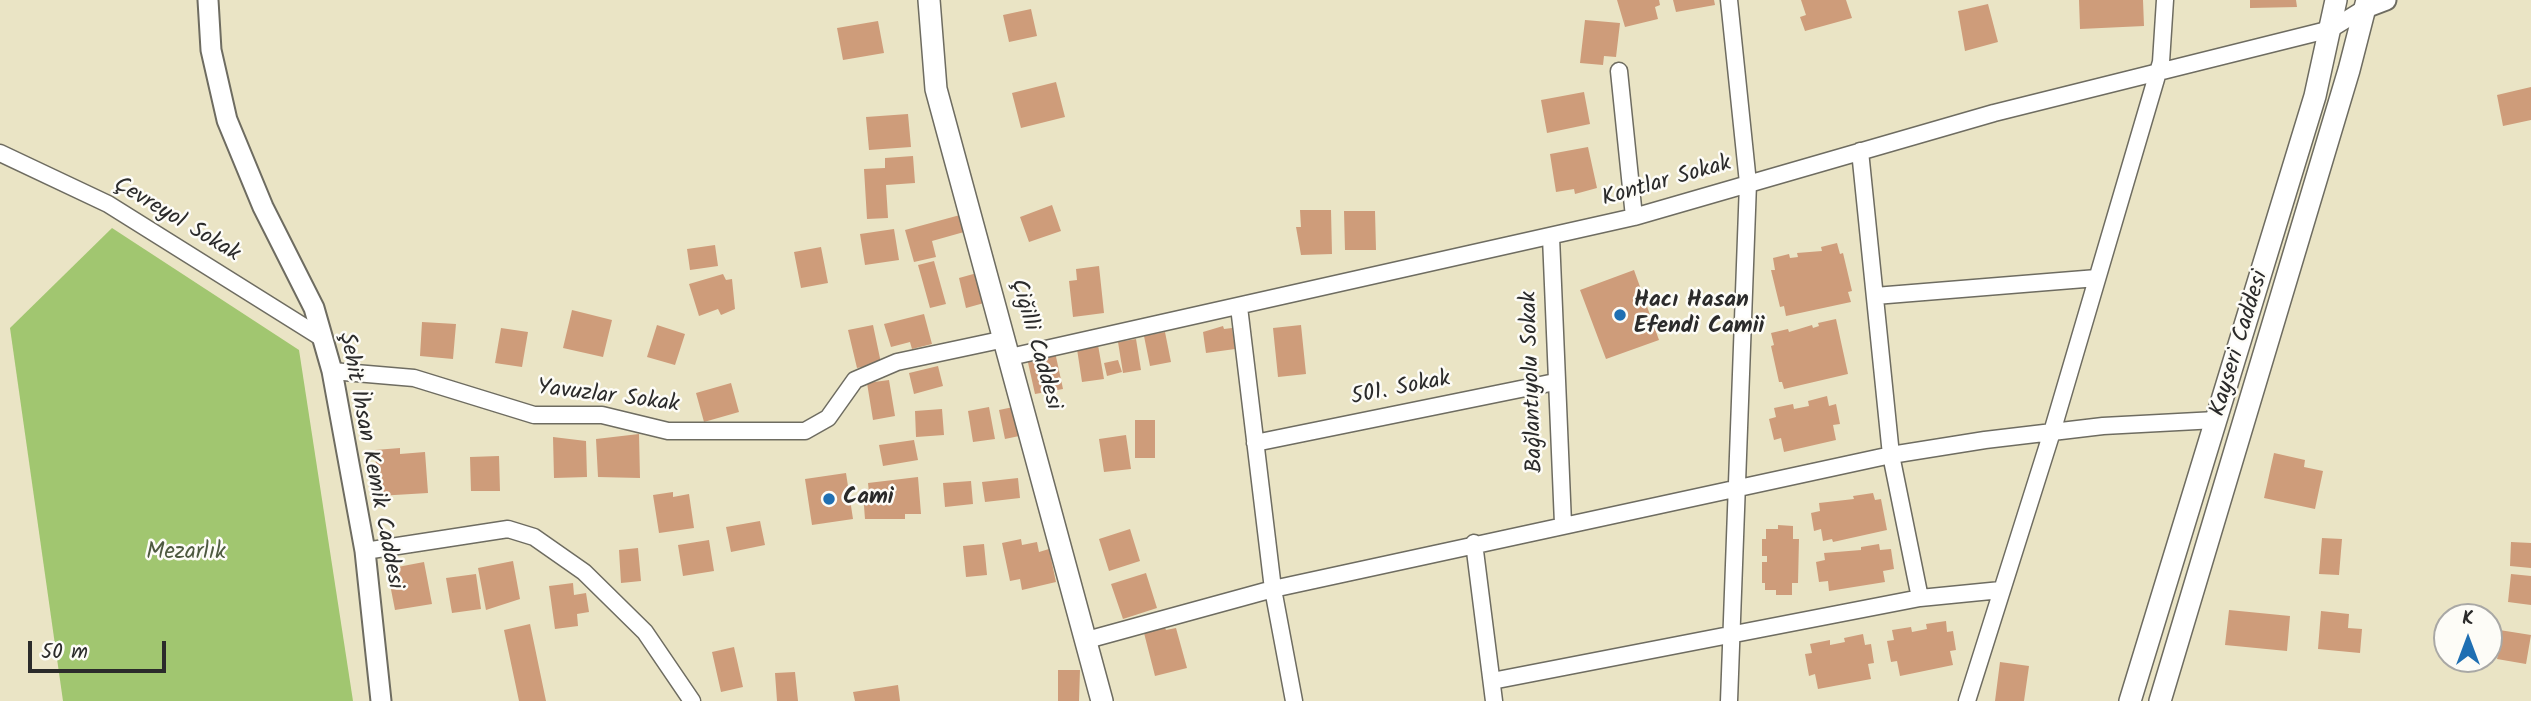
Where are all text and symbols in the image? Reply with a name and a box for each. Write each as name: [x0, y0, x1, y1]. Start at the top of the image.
street label: Kontlar Sokak: [1599, 151, 1735, 215]
street label: Çevreyol Sokak: [108, 172, 244, 270]
street label: Kayseri Caddesi: [2206, 268, 2276, 420]
street label: Çiğilli Caddesi: [1002, 276, 1066, 414]
place label: Hacı Hasan Efendi Camii: [1634, 288, 1765, 342]
street label: Bağlantıyolu Sokak: [1517, 291, 1551, 473]
marker: Hacı Hasan Efendi Camii: [1612, 307, 1628, 323]
street label: Şehit İhsan Kemik Caddesi: [331, 330, 407, 592]
street label: 501. Sokak: [1349, 367, 1453, 413]
street label: Yavuzlar Sokak: [535, 376, 681, 420]
place label: Cami: [843, 485, 894, 513]
marker: Cami: [821, 491, 837, 507]
park label: Mezarlık: [146, 540, 226, 568]
north arrow: [2433, 603, 2503, 673]
text: K: [2462, 604, 2474, 634]
scale bar: [32, 628, 170, 672]
text: 50 m: [41, 636, 88, 669]

